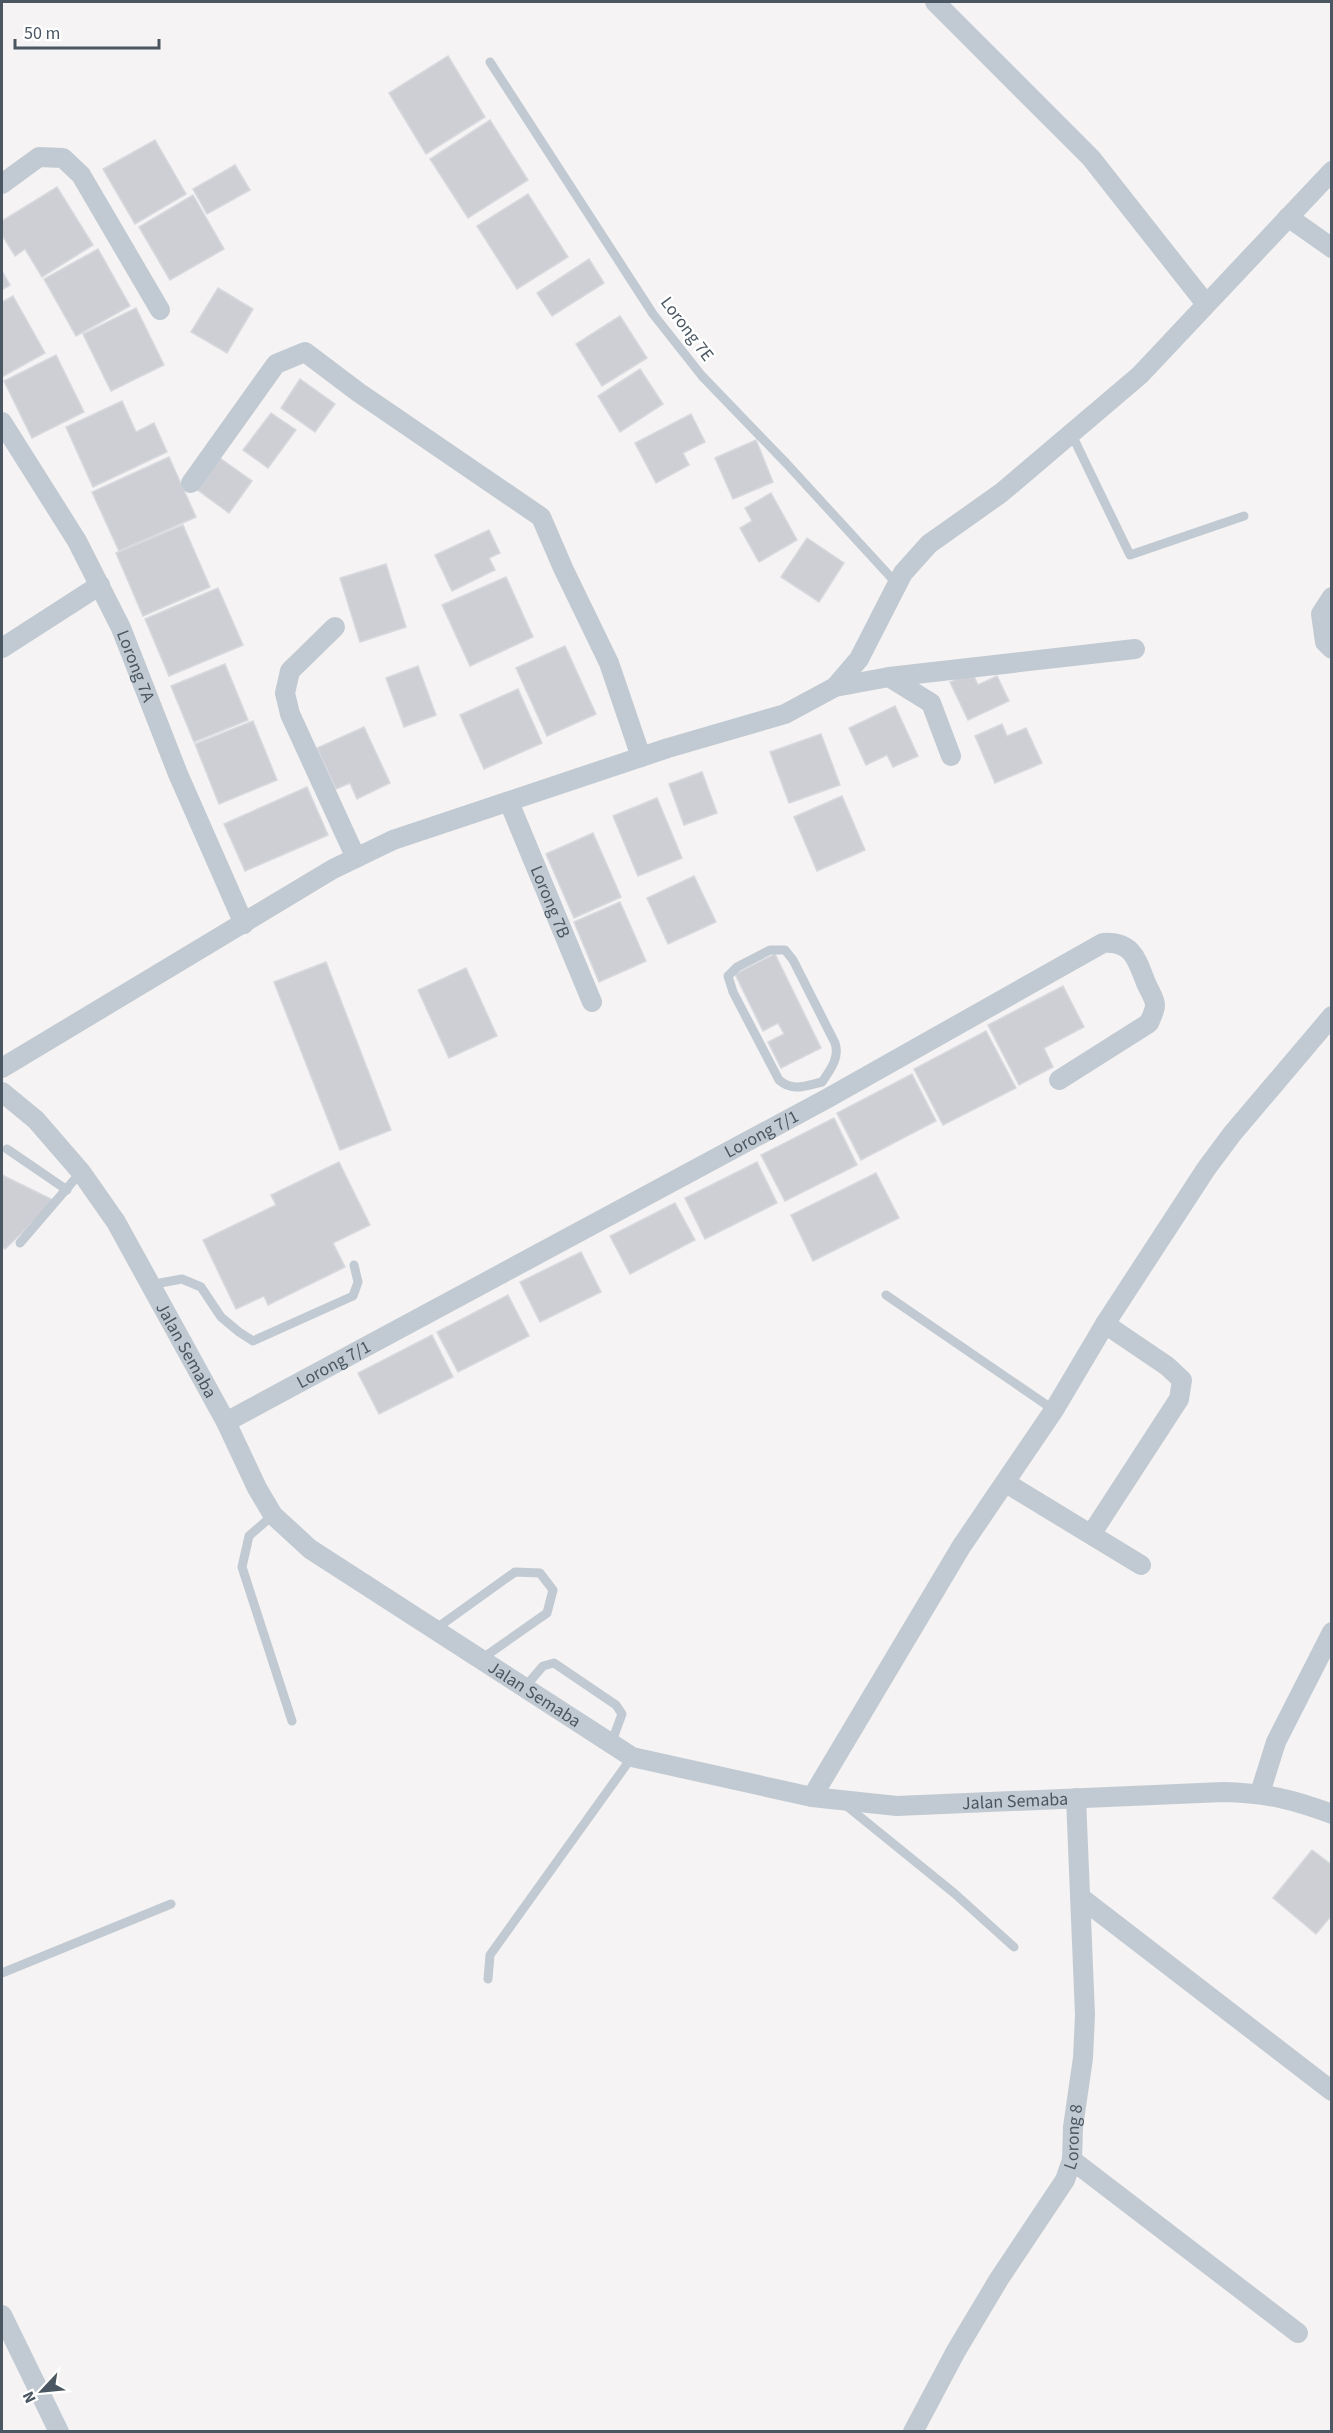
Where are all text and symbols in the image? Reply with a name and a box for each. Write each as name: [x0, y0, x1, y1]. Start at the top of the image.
scale bar: [15, 12, 159, 50]
text: 50 m: [24, 21, 60, 46]
street label: Lorong 7E: [654, 292, 720, 366]
street label: Lorong 7A: [110, 626, 161, 706]
street label: Lorong 7B: [524, 862, 577, 942]
street label: Lorong 7/1: [720, 1104, 803, 1164]
street label: Jalan Semaba: [150, 1298, 223, 1403]
street label: Lorong 7/1: [292, 1334, 375, 1394]
street label: Jalan Semaba: [483, 1655, 586, 1733]
street label: Jalan Semaba: [961, 1786, 1069, 1816]
street label: Lorong 8: [1057, 2102, 1089, 2173]
north arrow: [12, 2361, 72, 2421]
text: N: [17, 2388, 42, 2407]

